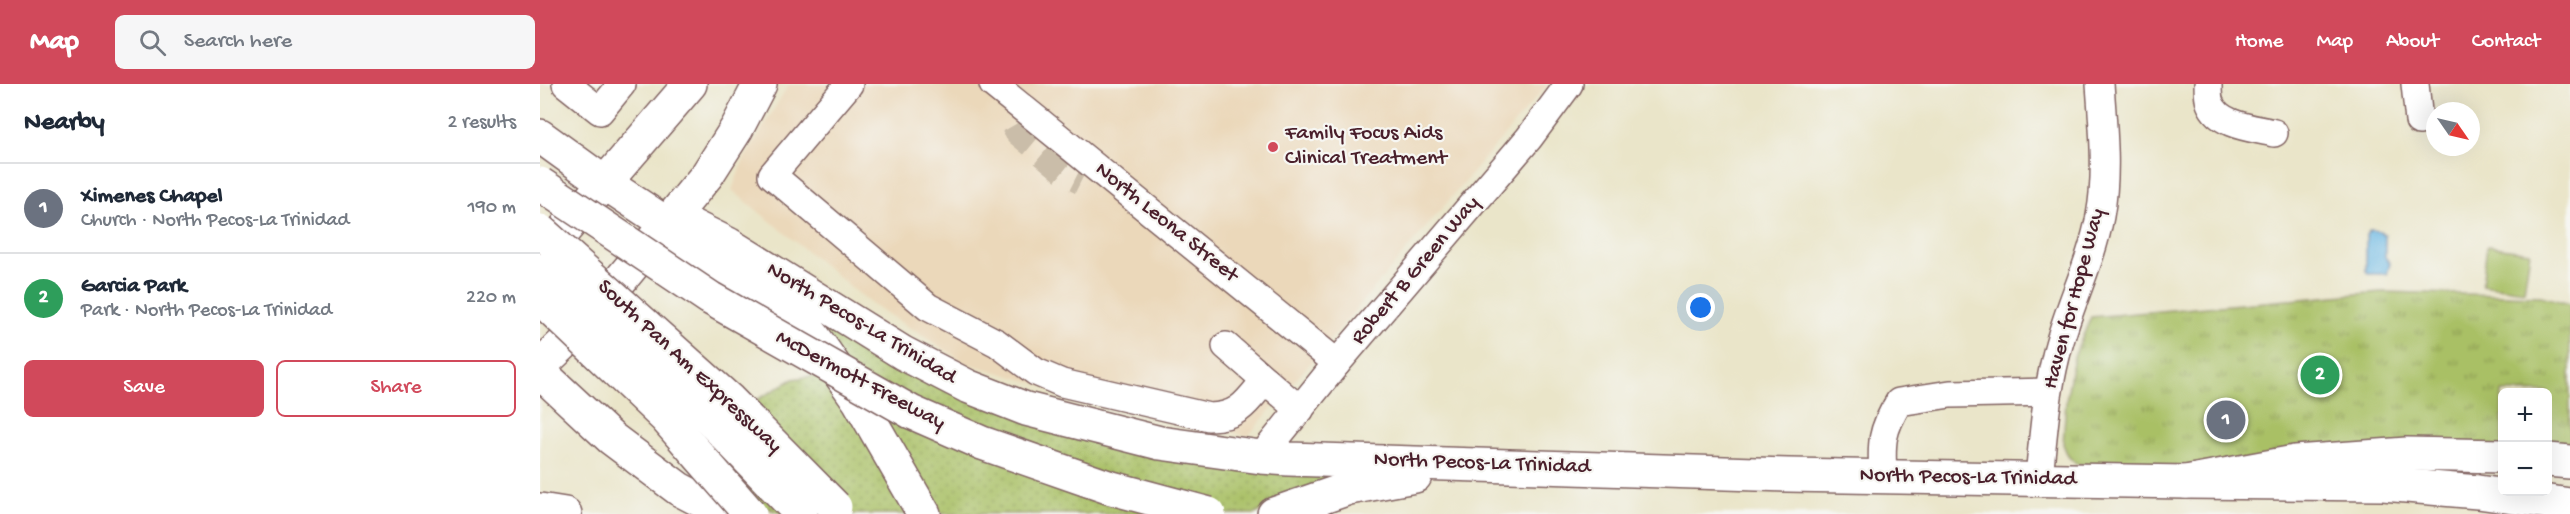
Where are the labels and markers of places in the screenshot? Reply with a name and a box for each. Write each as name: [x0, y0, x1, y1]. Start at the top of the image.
place label: Family Focus Aids Clinical Treatment: [1284, 121, 1449, 172]
marker: Family Focus Aids Clinical Treatment: [1266, 140, 1280, 154]
pin: 2: [2300, 352, 2340, 398]
pin: 1: [2206, 398, 2246, 442]

